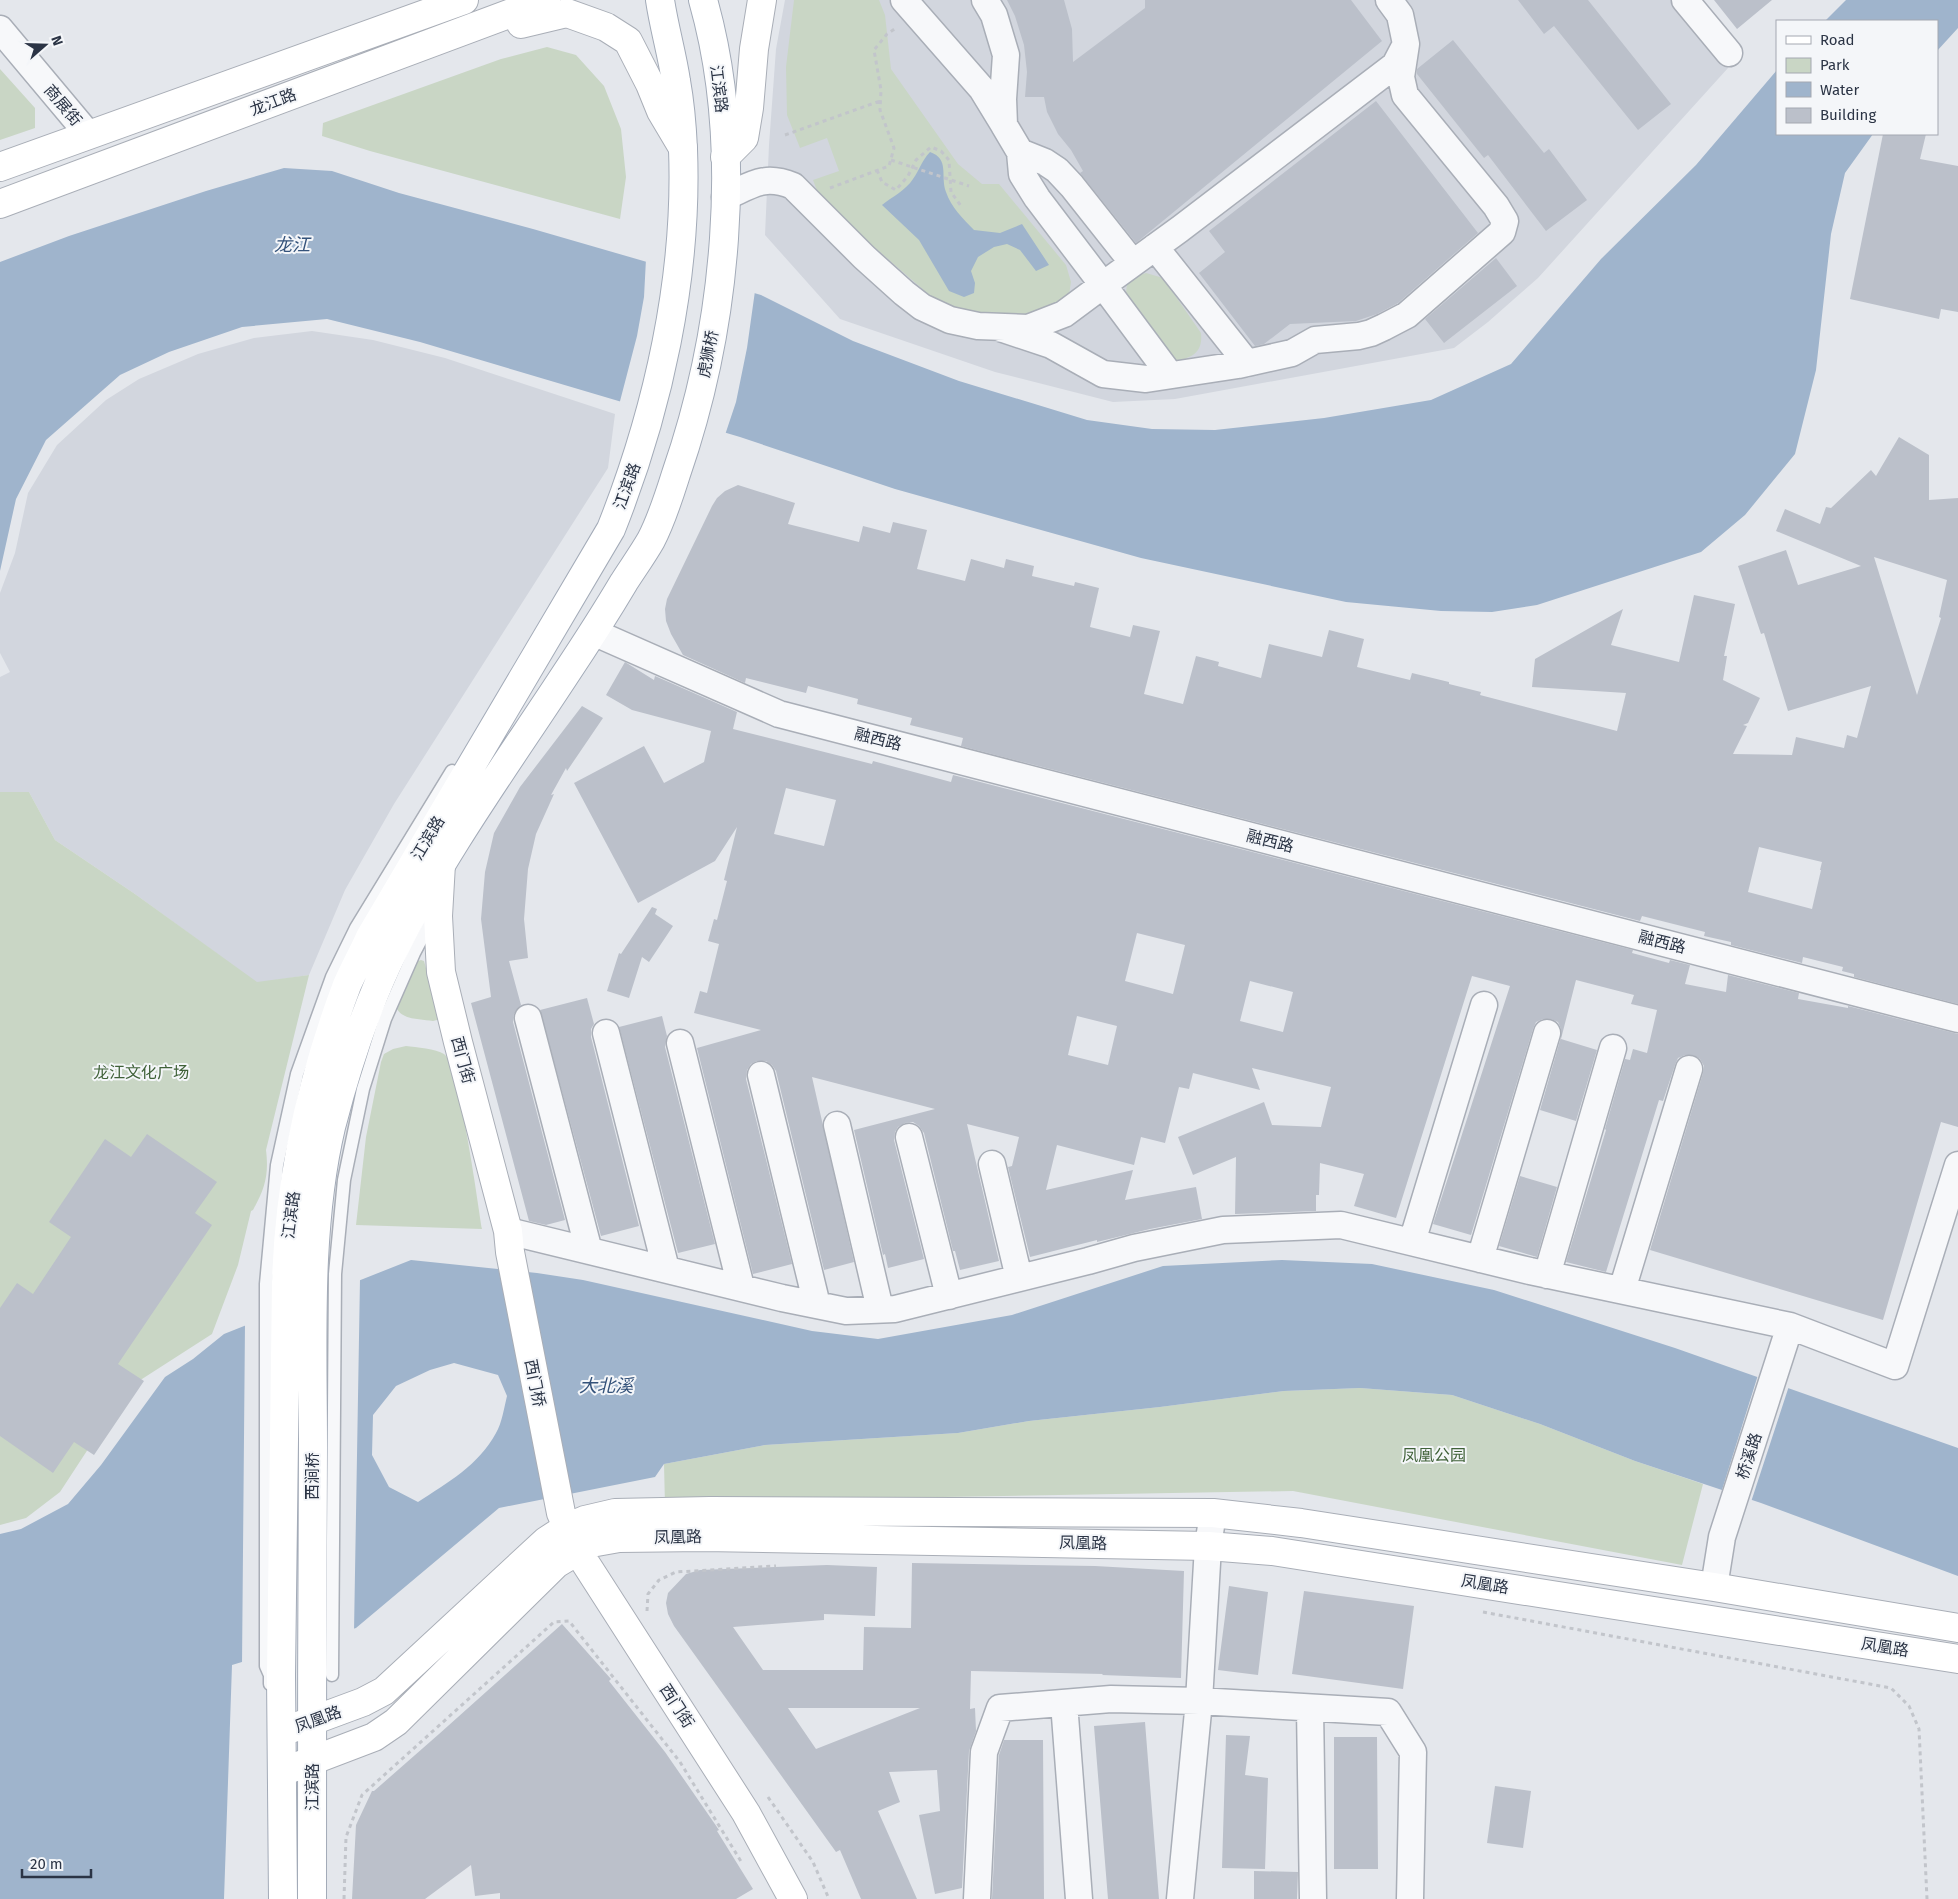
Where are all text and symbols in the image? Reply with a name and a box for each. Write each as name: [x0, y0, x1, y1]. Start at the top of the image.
north arrow: [20, 20, 70, 70]
legend: [1776, 20, 1938, 135]
text: Road: [1820, 31, 1855, 49]
text: N: [47, 33, 66, 48]
text: Park: [1820, 56, 1850, 74]
street label: 江滨路: [707, 64, 731, 114]
street label: 商展街: [40, 81, 86, 129]
text: Water: [1820, 81, 1859, 99]
street label: 龙江路: [247, 85, 299, 119]
text: Building: [1820, 106, 1876, 124]
water label: 龙江: [274, 234, 312, 256]
street label: 虎狮桥: [694, 329, 722, 379]
street label: 江滨路: [610, 460, 644, 512]
street label: 融西路: [852, 724, 904, 754]
street label: 江滨路: [407, 813, 449, 863]
street label: 融西路: [1244, 826, 1296, 856]
street label: 融西路: [1636, 927, 1688, 957]
street label: 西门街: [448, 1034, 478, 1086]
park label: 龙江文化广场: [93, 1063, 189, 1082]
street label: 江滨路: [279, 1190, 303, 1240]
street label: 西门桥: [521, 1358, 549, 1408]
water label: 大北溪: [579, 1375, 635, 1397]
street label: 桥溪路: [1733, 1430, 1765, 1482]
park label: 凤凰公园: [1402, 1446, 1466, 1465]
street label: 西涧桥: [303, 1452, 322, 1500]
street label: 凤凰路: [654, 1527, 702, 1547]
street label: 凤凰路: [1059, 1533, 1107, 1553]
street label: 凤凰路: [1460, 1571, 1510, 1597]
street label: 凤凰路: [1860, 1634, 1910, 1660]
street label: 西门街: [656, 1681, 698, 1731]
street label: 凤凰路: [292, 1702, 344, 1736]
street label: 江滨路: [303, 1763, 322, 1811]
scale bar: [22, 1846, 91, 1878]
text: 20 m: [30, 1855, 63, 1873]

